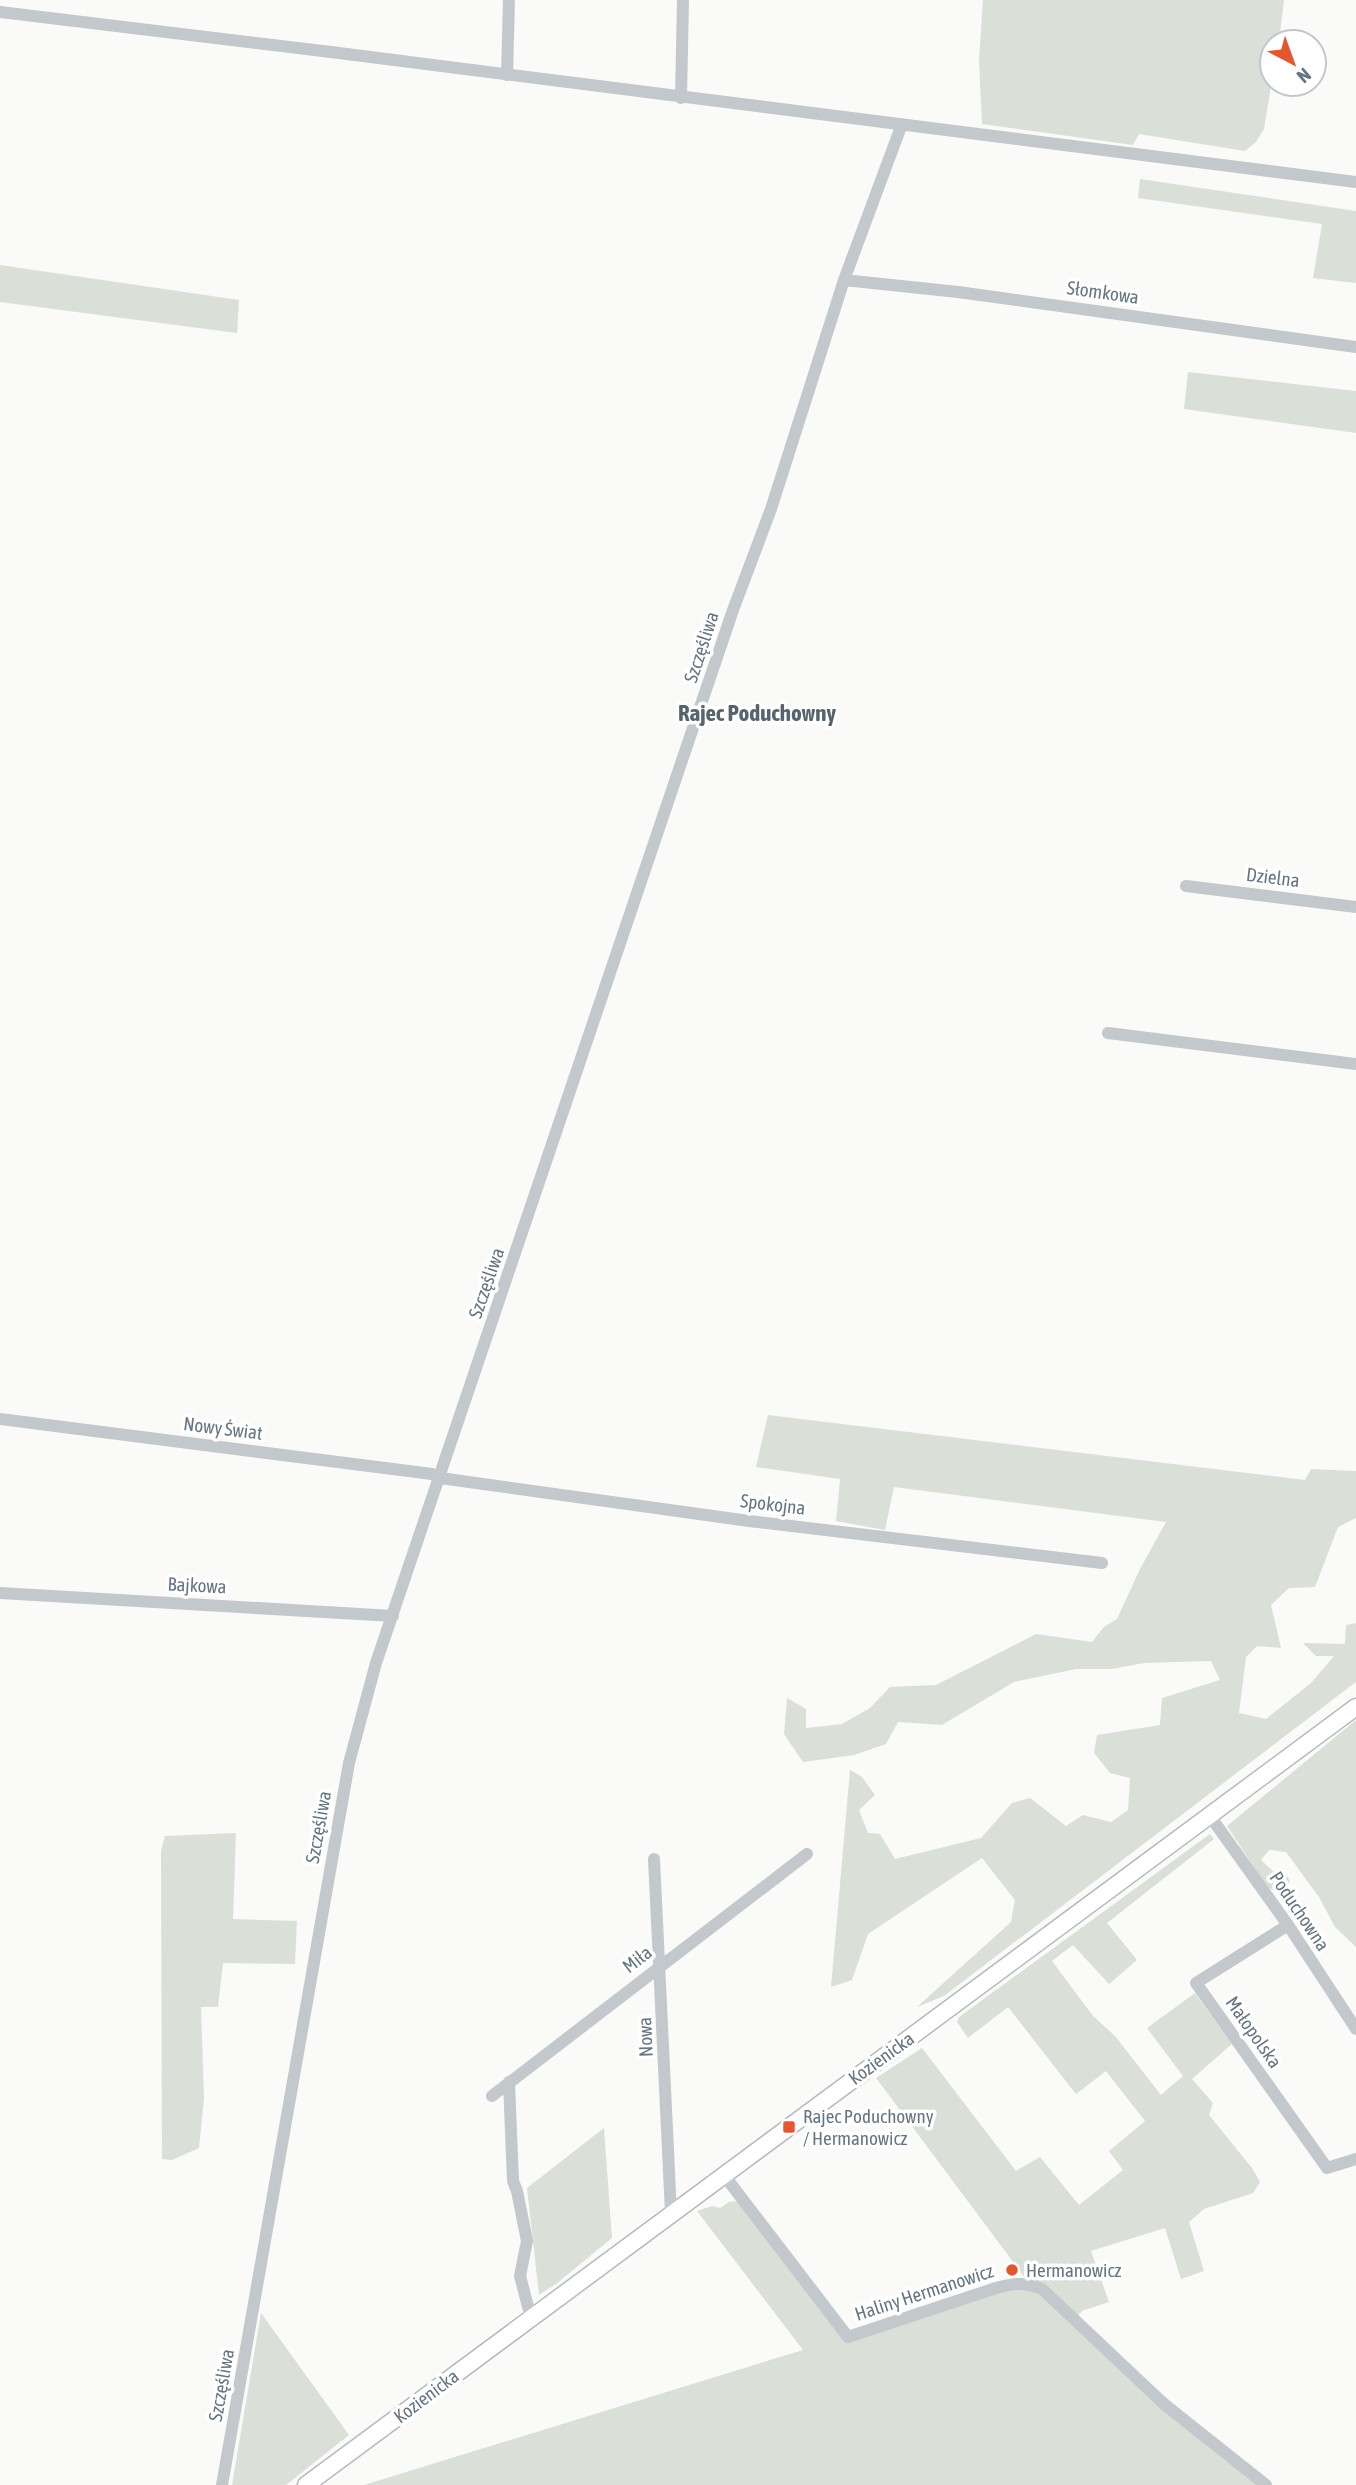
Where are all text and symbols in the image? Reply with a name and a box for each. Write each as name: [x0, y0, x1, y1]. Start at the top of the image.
north arrow: [1258, 28, 1328, 98]
text: N: [1293, 64, 1316, 88]
street label: Słomkowa: [1066, 276, 1140, 308]
street label: Szczęśliwa: [679, 609, 723, 685]
district label: Rajec Poduchowny: [678, 700, 836, 726]
street label: Dzielna: [1245, 863, 1301, 891]
street label: Szczęśliwa: [464, 1245, 508, 1321]
street label: Nowy Świat: [182, 1412, 264, 1444]
street label: Spokojna: [739, 1489, 807, 1519]
street label: Bajkowa: [167, 1572, 227, 1598]
street label: Szczęśliwa: [301, 1789, 335, 1865]
street label: Poduchowna: [1266, 1867, 1334, 1955]
street label: Miła: [618, 1941, 656, 1977]
street label: Małopolska: [1221, 1992, 1287, 2072]
street label: Nowa: [633, 2017, 657, 2057]
street label: Kozienicka: [844, 2027, 918, 2089]
place label: Rajec Poduchowny / Hermanowicz: [803, 2105, 934, 2149]
marker: Rajec Poduchowny / Hermanowicz: [781, 2119, 797, 2135]
street label: Haliny Hermanowicz: [852, 2259, 996, 2325]
place label: Hermanowicz: [1026, 2259, 1121, 2281]
marker: Hermanowicz: [1004, 2262, 1020, 2278]
street label: Szczęśliwa: [204, 2347, 238, 2423]
street label: Kozienicka: [389, 2365, 463, 2427]

